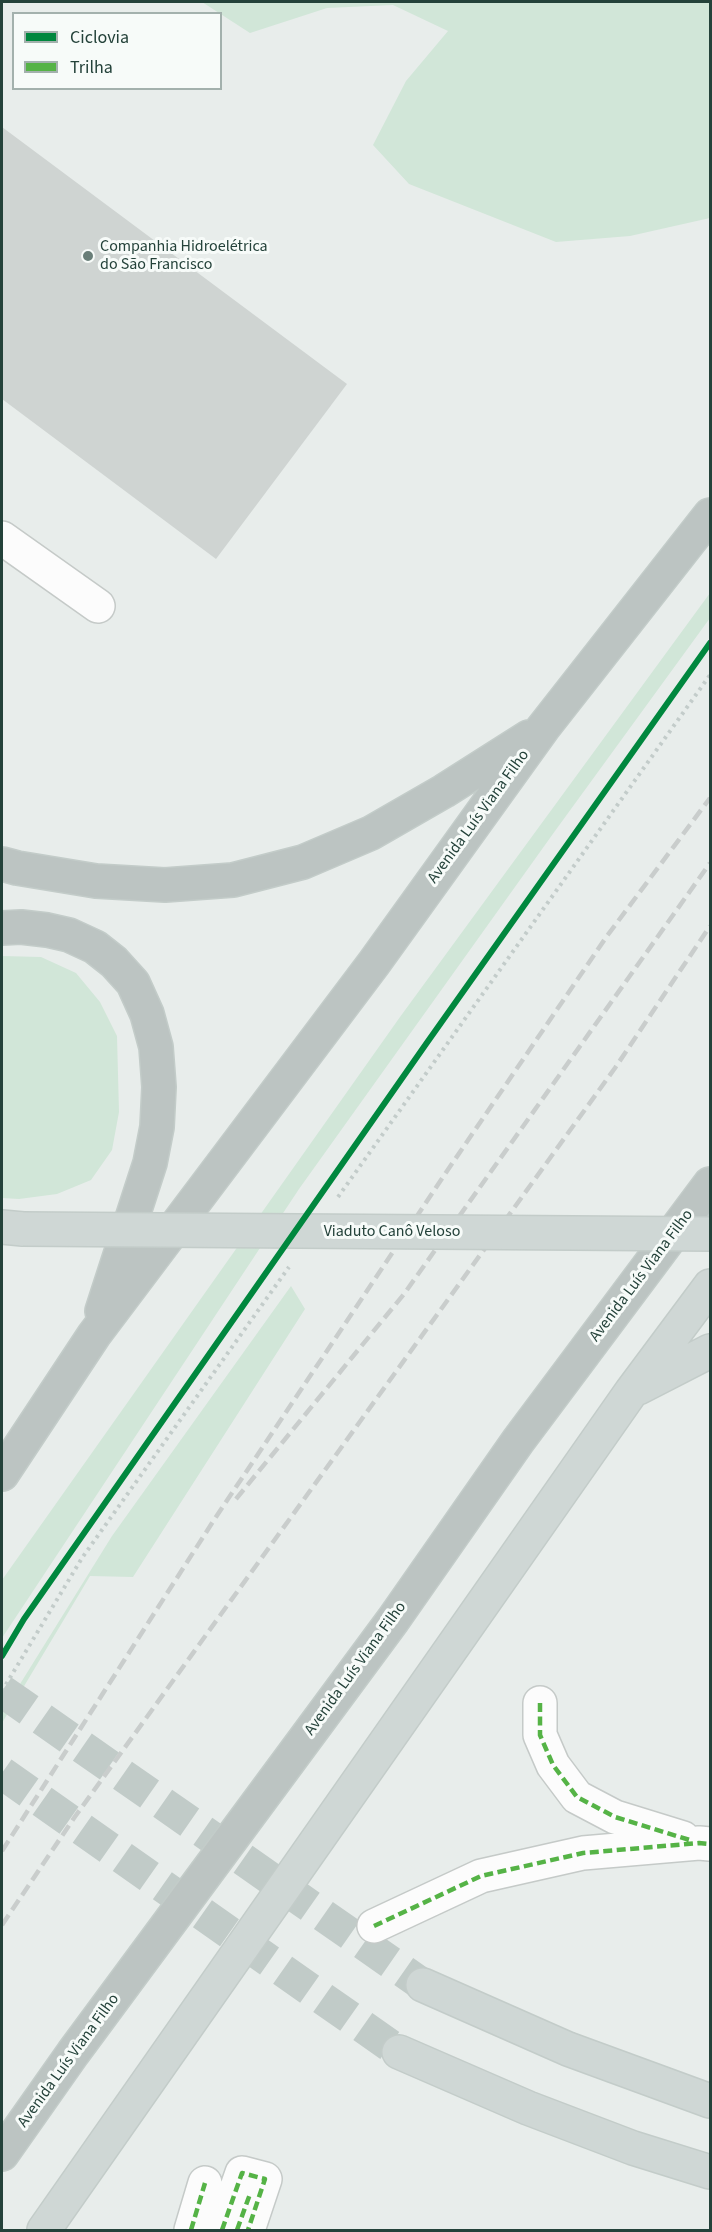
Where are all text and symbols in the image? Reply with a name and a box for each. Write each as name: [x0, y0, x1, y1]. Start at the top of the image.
legend: [12, 12, 222, 90]
text: Ciclovia: [70, 25, 129, 50]
text: Trilha: [70, 55, 113, 80]
place label: Companhia Hidroelétrica do São Francisco: [100, 237, 268, 275]
marker: Companhia Hidroelétrica do São Francisco: [81, 249, 95, 263]
street label: Avenida Luís Viana Filho: [424, 746, 534, 888]
street label: Avenida Luís Viana Filho: [586, 1206, 698, 1346]
street label: Viaduto Canô Veloso: [324, 1222, 460, 1242]
street label: Avenida Luís Viana Filho: [301, 1598, 411, 1740]
street label: Avenida Luís Viana Filho: [14, 1990, 124, 2132]

